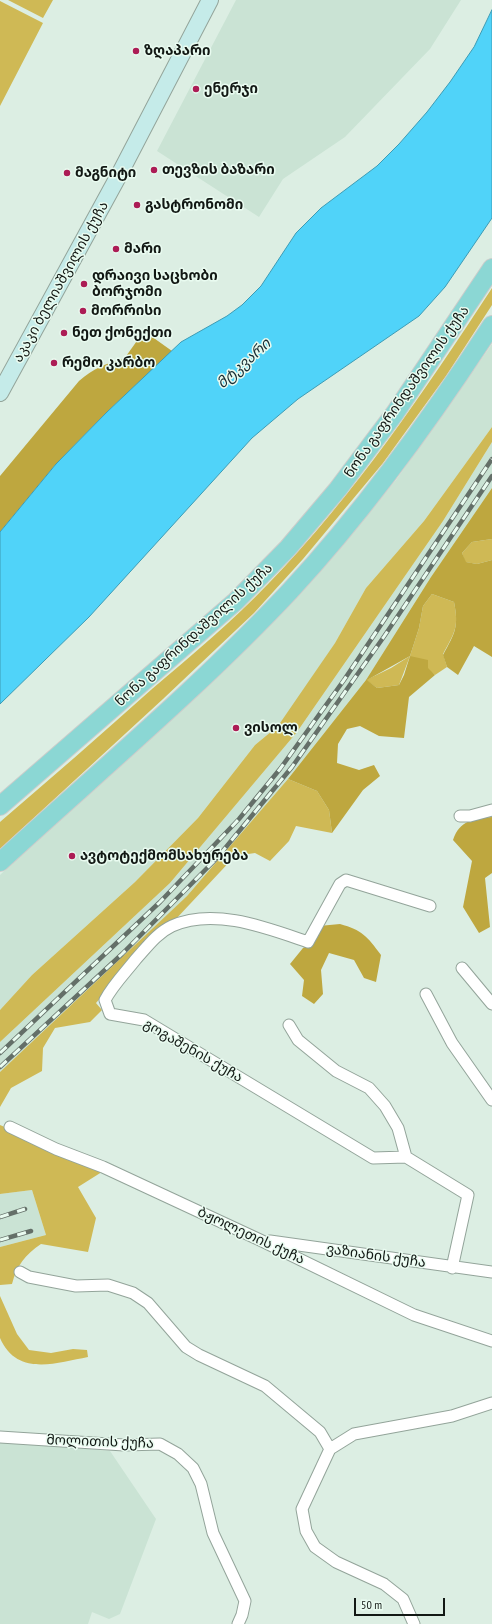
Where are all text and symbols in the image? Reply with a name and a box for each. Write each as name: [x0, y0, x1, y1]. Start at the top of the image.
place label: ზღაპარი: [144, 43, 210, 59]
marker: ზღაპარი: [131, 46, 141, 56]
place label: ენერჯი: [204, 81, 258, 97]
marker: ენერჯი: [191, 84, 201, 94]
place label: თევზის ბაზარი: [162, 162, 275, 178]
place label: მაგნიტი: [75, 165, 136, 181]
marker: თევზის ბაზარი: [149, 165, 159, 175]
marker: მაგნიტი: [62, 168, 72, 178]
place label: გასტრონომი: [145, 197, 243, 213]
street label: აკაკი ბელიაშვილის ქუჩა: [10, 199, 112, 365]
marker: გასტრონომი: [132, 200, 142, 210]
place label: მარი: [124, 241, 161, 257]
marker: მარი: [111, 244, 121, 254]
place label: დრაივი საცხობი ბორჯომი: [92, 268, 218, 300]
marker: დრაივი საცხობი ბორჯომი: [79, 279, 89, 289]
place label: მორრისი: [91, 303, 162, 319]
street label: ნონა გაფრინდაშვილის ქუჩა: [341, 303, 473, 481]
marker: მორრისი: [78, 306, 88, 316]
place label: ნეთ ქონექთი: [72, 325, 172, 341]
marker: ნეთ ქონექთი: [59, 328, 69, 338]
water label: მტკვარი: [213, 335, 275, 393]
place label: რემო კარბო: [62, 355, 155, 371]
marker: რემო კარბო: [49, 358, 59, 368]
street label: ნონა გაფრინდაშვილის ქუჩა: [112, 560, 276, 710]
place label: ვისოლ: [244, 720, 298, 736]
marker: ვისოლ: [231, 723, 241, 733]
place label: ავტოტექმომსახურება: [80, 848, 249, 864]
marker: ავტოტექმომსახურება: [67, 851, 77, 861]
street label: გოგაშენის ქუჩა: [140, 1016, 246, 1086]
street label: ბჟოლეთის ქუჩა: [195, 1204, 307, 1268]
street label: ვაზიანის ქუჩა: [325, 1241, 427, 1271]
street label: მოლითის ქუჩა: [46, 1432, 154, 1452]
scale bar: [356, 1590, 447, 1616]
text: 50 m: [361, 1597, 382, 1612]

